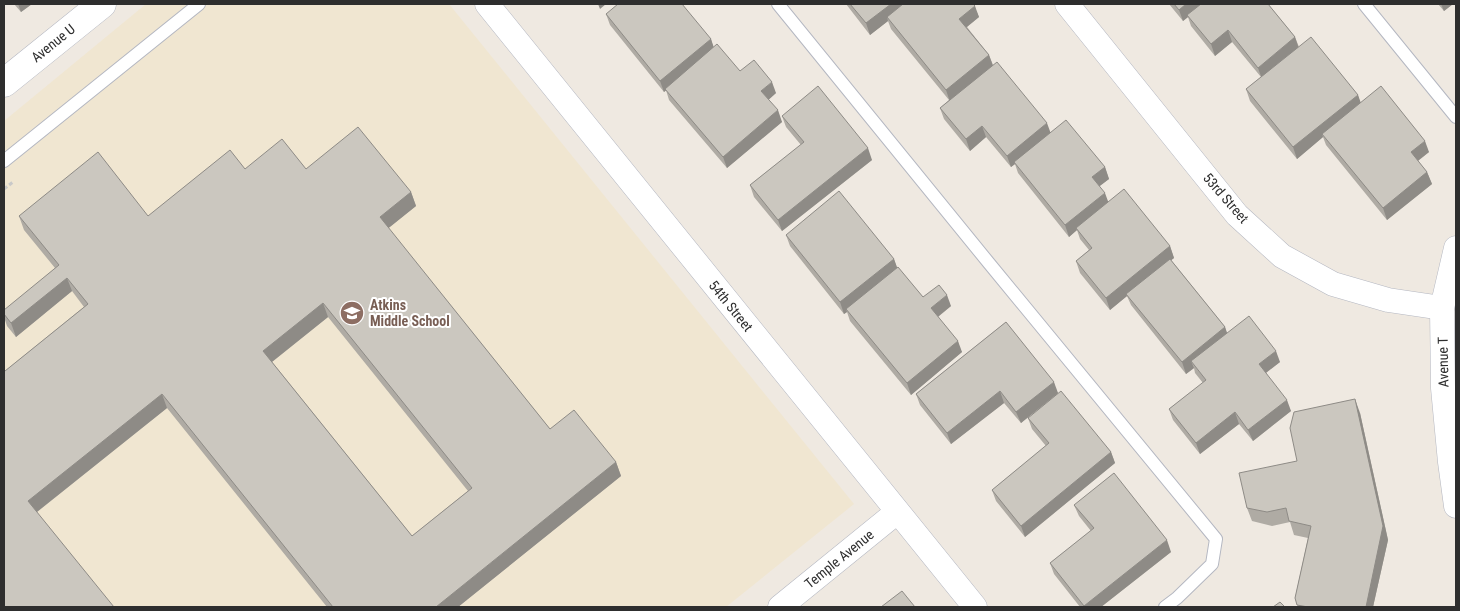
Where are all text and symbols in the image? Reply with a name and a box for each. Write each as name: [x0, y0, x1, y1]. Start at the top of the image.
street label: Avenue U: [28, 21, 78, 65]
street label: 53rd Street: [1200, 170, 1252, 226]
street label: 54th Street: [706, 277, 756, 335]
place label: Atkins Middle School: [370, 297, 450, 329]
school or university icon: Atkins Middle School: [339, 300, 365, 326]
street label: Avenue T: [1435, 337, 1451, 387]
street label: Temple Avenue: [801, 526, 877, 592]

